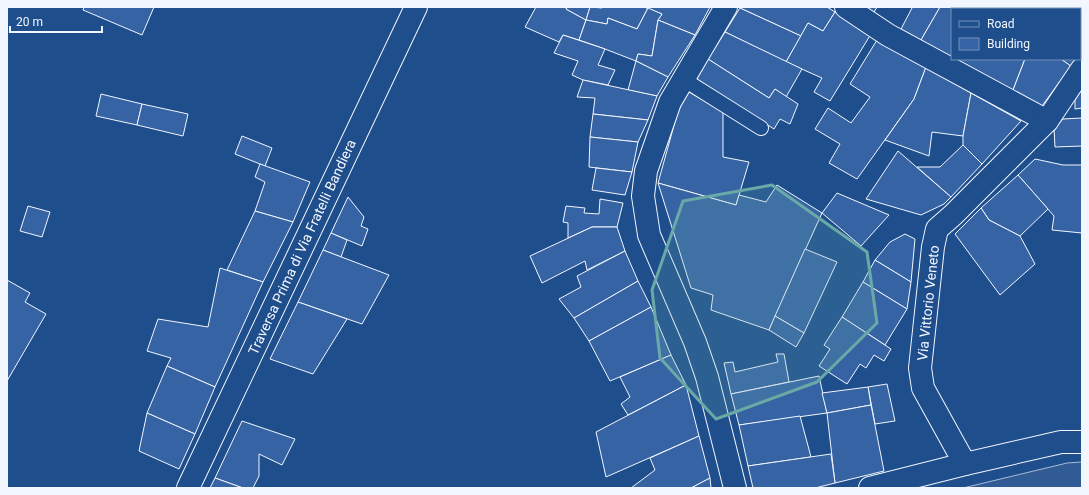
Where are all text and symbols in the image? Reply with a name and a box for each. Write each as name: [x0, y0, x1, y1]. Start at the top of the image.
scale bar: [10, 8, 102, 34]
legend: [951, 8, 1081, 60]
text: 20 m: [16, 15, 43, 29]
text: Road: [987, 17, 1015, 31]
text: Building: [987, 37, 1030, 51]
street label: Traversa Prima di Via Fratelli Bandiera: [245, 137, 359, 357]
street label: Via Vittorio Veneto: [914, 244, 942, 362]

